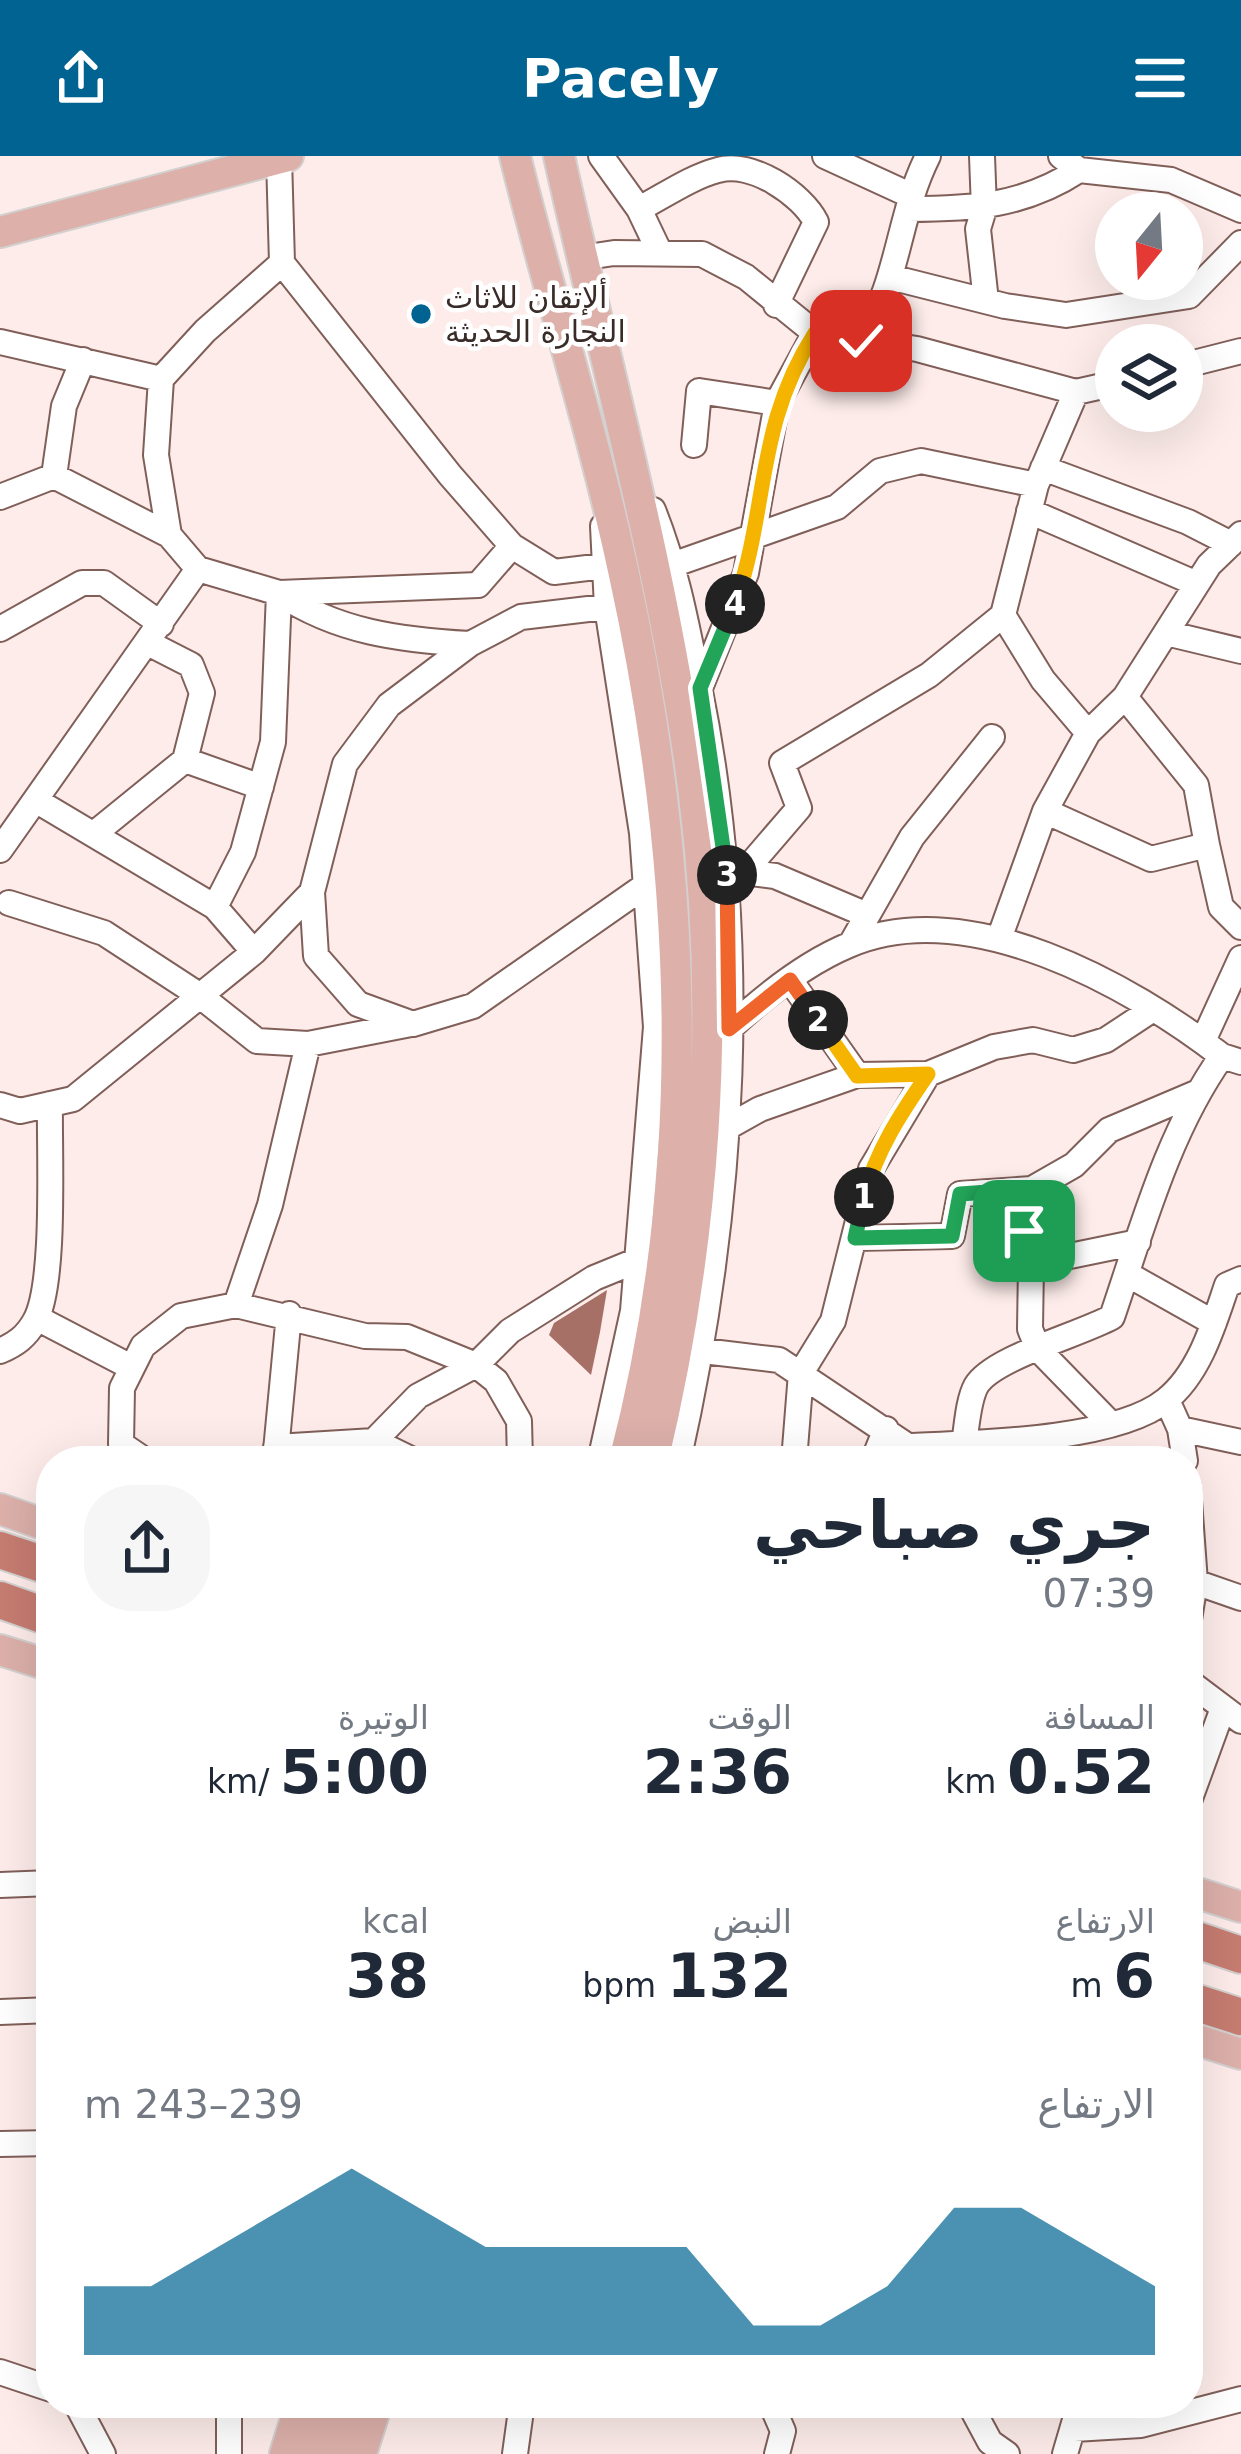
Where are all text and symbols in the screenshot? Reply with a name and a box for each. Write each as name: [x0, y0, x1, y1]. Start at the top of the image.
icon: share: [48, 45, 114, 111]
icon: menu: [1127, 45, 1193, 111]
text: Pacely: [522, 47, 719, 110]
north arrow: [1095, 192, 1203, 300]
map controls: [1095, 192, 1203, 432]
place label: ألإتقان للاثاث النجارة الحديثة: [445, 277, 626, 349]
pin: [810, 290, 912, 392]
marker: ألإتقان للاثاث النجارة الحديثة: [408, 301, 434, 327]
icon: check: [828, 308, 894, 374]
button: layers: [1095, 324, 1203, 432]
pin: 4: [705, 574, 765, 634]
text: 4: [724, 584, 746, 623]
pin: 3: [697, 845, 757, 905]
text: 3: [716, 855, 738, 894]
pin: 2: [788, 990, 848, 1050]
text: 2: [807, 1000, 829, 1039]
pin: 1: [834, 1167, 894, 1227]
text: 1: [853, 1177, 875, 1216]
pin: [973, 1180, 1075, 1282]
icon: arrive: [991, 1198, 1057, 1264]
button: share: [84, 1485, 210, 1611]
text: جري صباحي: [753, 1487, 1155, 1564]
text: 07:39: [1043, 1571, 1155, 1616]
text: الوتيرة: [338, 1698, 429, 1737]
text: الوقت: [708, 1698, 792, 1737]
text: المسافة: [1044, 1698, 1155, 1737]
text: 5:00: [280, 1737, 429, 1807]
text: 2:36: [643, 1737, 792, 1807]
text: 0.52: [1007, 1737, 1155, 1807]
text: /km: [207, 1762, 280, 1801]
text: km: [945, 1762, 1007, 1801]
text: kcal: [362, 1902, 429, 1941]
text: النبض: [712, 1902, 792, 1941]
text: الارتفاع: [1055, 1902, 1155, 1941]
text: 38: [346, 1941, 429, 2011]
text: 132: [667, 1941, 792, 2011]
text: 6: [1113, 1941, 1155, 2011]
text: bpm: [582, 1966, 667, 2005]
text: m: [1071, 1966, 1113, 2005]
text: 239–243 m: [84, 2082, 303, 2127]
text: الارتفاع: [1037, 2082, 1155, 2127]

